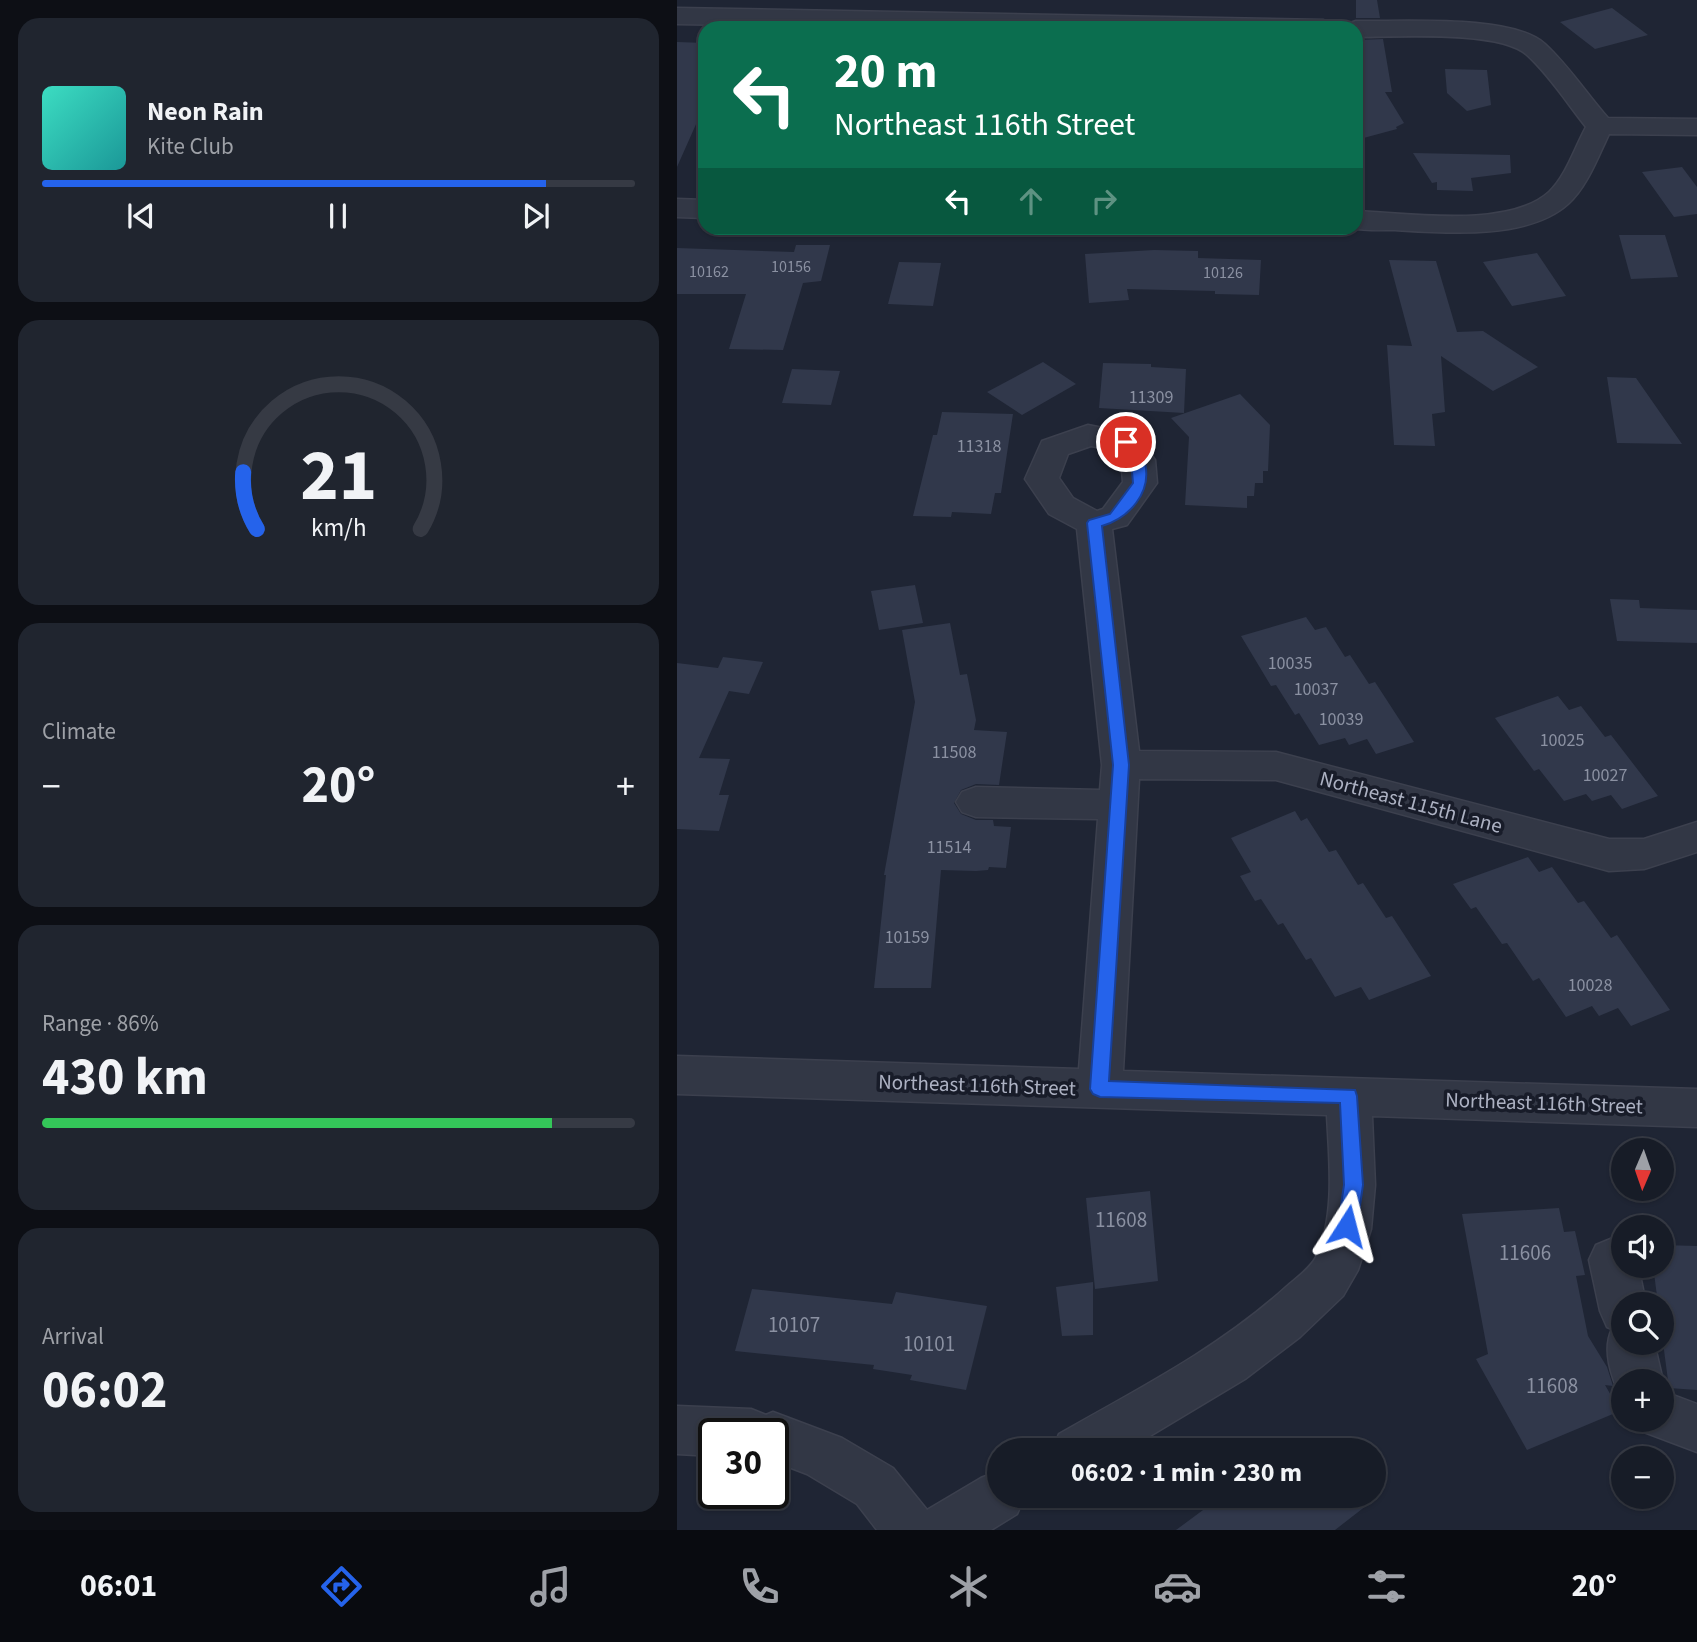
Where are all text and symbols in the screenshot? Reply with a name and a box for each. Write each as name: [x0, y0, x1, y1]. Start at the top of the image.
text: 20 m: [834, 37, 938, 107]
icon: left: [719, 49, 810, 140]
text: Neon Rain: [147, 93, 264, 130]
text: Northeast 116th Street: [834, 102, 1135, 148]
text: Kite Club: [147, 130, 234, 163]
icon: left: [939, 182, 977, 220]
icon: ahead: [1012, 182, 1050, 220]
icon: right: [1085, 182, 1123, 220]
icon: previous: [122, 197, 160, 235]
icon: pause: [319, 197, 357, 235]
icon: next: [517, 197, 555, 235]
house number: 10156: [771, 256, 811, 278]
house number: 10162: [689, 261, 729, 283]
house number: 10126: [1203, 262, 1243, 284]
house number: 11309: [1129, 385, 1173, 410]
pin: [1096, 412, 1156, 472]
icon: arrive: [1107, 423, 1145, 461]
text: 21: [300, 424, 377, 528]
house number: 11318: [957, 434, 1001, 459]
text: km/h: [311, 509, 366, 545]
house number: 10035: [1268, 651, 1312, 676]
house number: 10037: [1294, 677, 1338, 702]
house number: 10039: [1319, 707, 1363, 732]
text: Climate: [42, 715, 116, 748]
house number: 10025: [1540, 728, 1584, 753]
house number: 11508: [932, 740, 976, 765]
text: 20°: [302, 749, 375, 823]
text: −: [42, 760, 61, 814]
text: +: [616, 760, 635, 814]
street label: Northeast 115th Lane: [1316, 763, 1506, 841]
house number: 10027: [1583, 763, 1627, 788]
house number: 11514: [927, 835, 971, 860]
house number: 10159: [885, 925, 929, 950]
house number: 10028: [1568, 973, 1612, 998]
text: Range · 86%: [42, 1007, 159, 1040]
text: 430 km: [42, 1041, 208, 1115]
street label: Northeast 116th Street: [878, 1067, 1076, 1103]
street label: Northeast 116th Street: [1445, 1085, 1643, 1121]
north arrow: [1611, 1138, 1675, 1200]
map controls: [1611, 1138, 1674, 1509]
position arrow: [1310, 1189, 1384, 1263]
house number: 11608: [1095, 1205, 1147, 1235]
button: sound: [1611, 1215, 1674, 1278]
house number: 11606: [1499, 1238, 1551, 1268]
button: search: [1611, 1292, 1674, 1355]
house number: 10107: [768, 1310, 820, 1340]
text: Arrival: [42, 1320, 104, 1353]
house number: 10101: [903, 1329, 955, 1359]
text: 06:02: [42, 1354, 167, 1428]
button: +: [1611, 1369, 1674, 1432]
house number: 11608: [1526, 1371, 1578, 1401]
speed limit sign: 30: [698, 1418, 789, 1509]
button: −: [1611, 1446, 1674, 1509]
text: 06:02 · 1 min · 230 m: [1071, 1454, 1302, 1491]
icon: directions: [317, 1562, 366, 1611]
icon: music: [526, 1562, 575, 1611]
icon: phone: [735, 1562, 784, 1611]
icon: climate: [944, 1562, 993, 1611]
icon: car: [1153, 1562, 1202, 1611]
icon: filters: [1362, 1562, 1411, 1611]
text: 06:01: [80, 1563, 157, 1609]
text: 20°: [1571, 1563, 1617, 1609]

